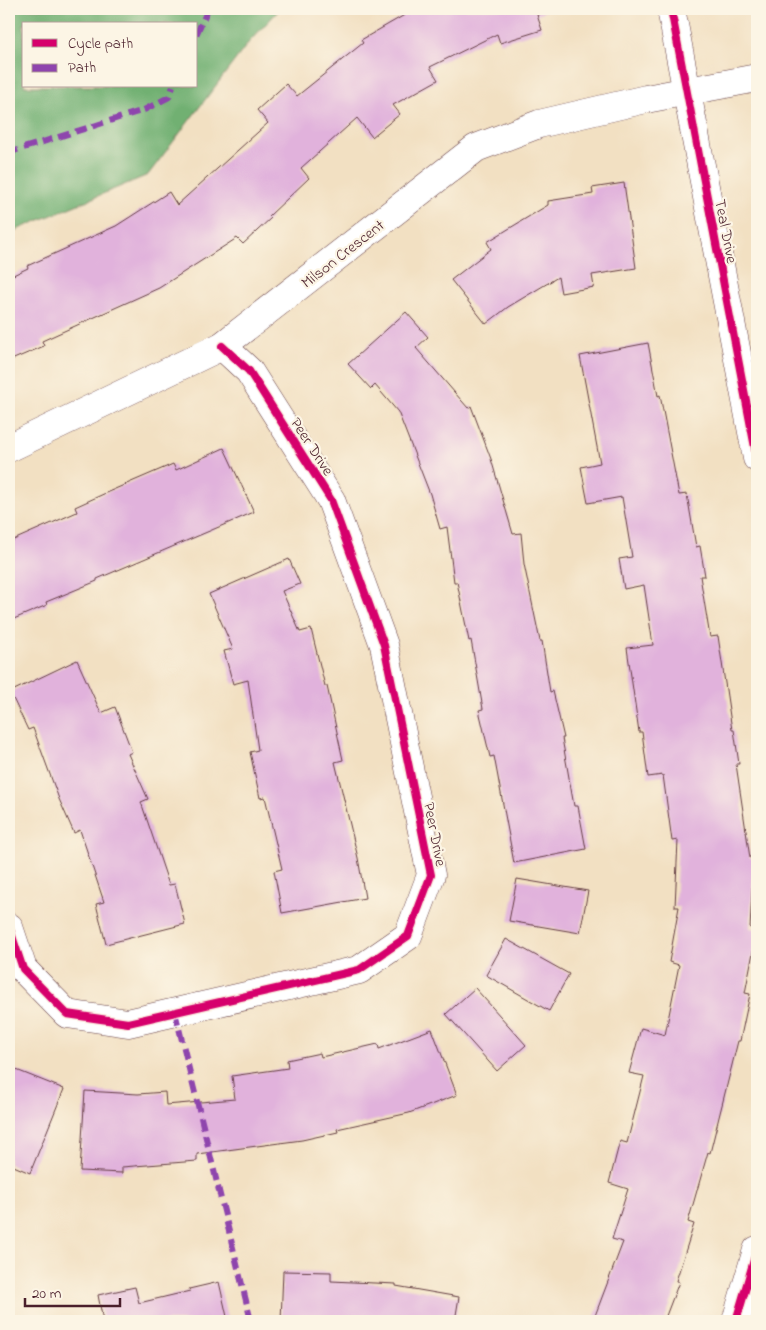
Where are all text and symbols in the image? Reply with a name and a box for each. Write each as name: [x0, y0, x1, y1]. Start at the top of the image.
legend: [22, 22, 198, 88]
text: Cycle path: [68, 33, 133, 56]
text: Path: [68, 57, 96, 79]
street label: Teal Drive: [707, 197, 743, 266]
street label: Milson Crescent: [296, 214, 391, 295]
street label: Peer Drive: [284, 413, 340, 482]
street label: Peer Drive: [416, 800, 452, 869]
scale bar: [25, 1275, 120, 1307]
text: 20 m: [32, 1283, 62, 1305]

